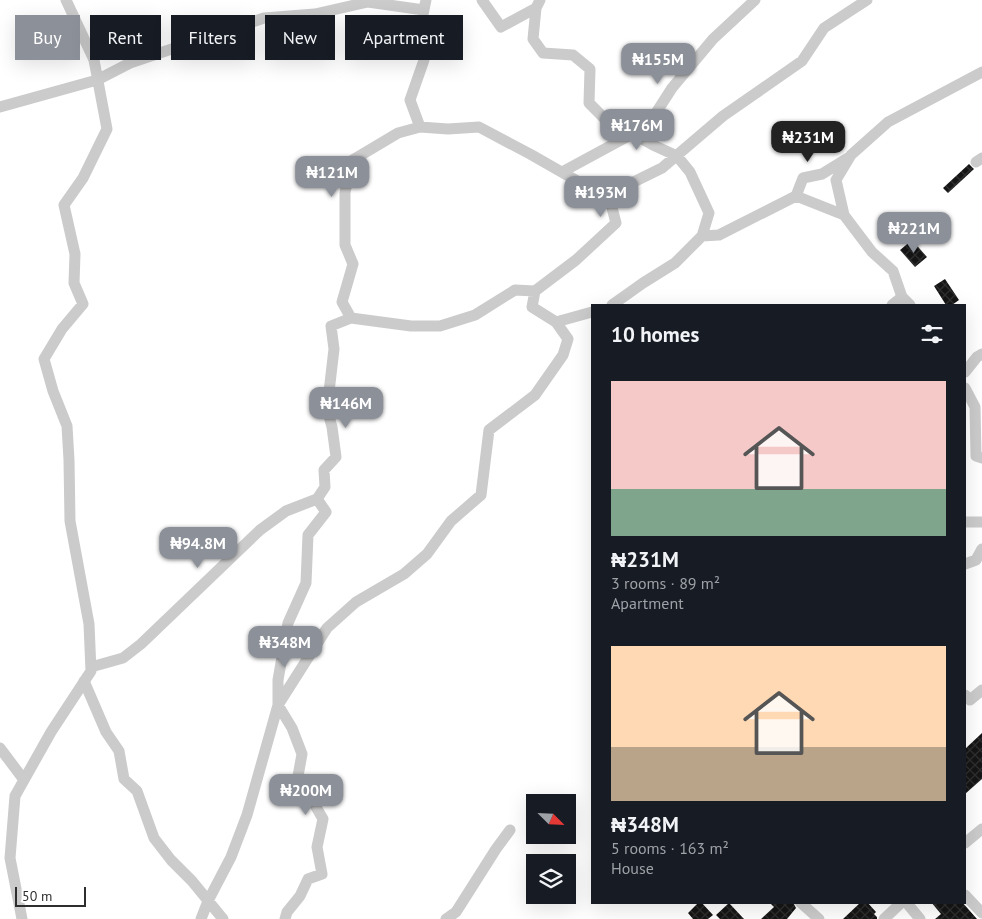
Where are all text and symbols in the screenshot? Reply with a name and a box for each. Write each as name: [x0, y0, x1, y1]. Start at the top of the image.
chip: Buy: [15, 15, 80, 60]
chip: Rent: [90, 15, 161, 60]
chip: Filters: [171, 15, 255, 60]
chip: New: [265, 15, 335, 60]
chip: Apartment: [345, 15, 463, 60]
pin: ₦155M: [623, 42, 693, 85]
text: ₦155M: [632, 49, 684, 69]
pin: ₦176M: [602, 108, 672, 151]
text: ₦176M: [611, 115, 663, 135]
pin: ₦231M: [773, 120, 843, 163]
text: ₦231M: [782, 127, 834, 147]
pin: ₦121M: [297, 156, 367, 198]
text: ₦121M: [306, 162, 358, 182]
pin: ₦193M: [566, 176, 636, 218]
text: ₦193M: [575, 182, 627, 202]
pin: ₦221M: [879, 212, 949, 254]
text: ₦221M: [888, 218, 940, 238]
icon: filters: [918, 320, 946, 348]
text: 10 homes: [611, 321, 699, 348]
pin: ₦146M: [311, 386, 381, 429]
text: ₦146M: [320, 393, 372, 413]
icon: home: [734, 413, 824, 503]
pin: ₦94.8M: [157, 526, 239, 569]
text: ₦94.8M: [170, 533, 226, 553]
text: ₦231M: [611, 546, 679, 573]
text: 3 rooms · 89 m²: [611, 573, 720, 593]
text: Apartment: [611, 593, 684, 613]
pin: ₦348M: [250, 626, 320, 668]
text: ₦348M: [259, 632, 311, 652]
icon: home: [734, 678, 824, 768]
pin: ₦200M: [271, 774, 341, 816]
text: ₦200M: [280, 780, 332, 800]
north arrow: [526, 794, 576, 844]
map controls: [526, 794, 576, 904]
text: ₦348M: [611, 811, 679, 838]
text: 5 rooms · 163 m²: [611, 838, 729, 858]
button: layers: [526, 854, 576, 904]
text: House: [611, 858, 654, 878]
scale bar: [15, 884, 86, 907]
text: 50 m: [22, 887, 52, 905]

